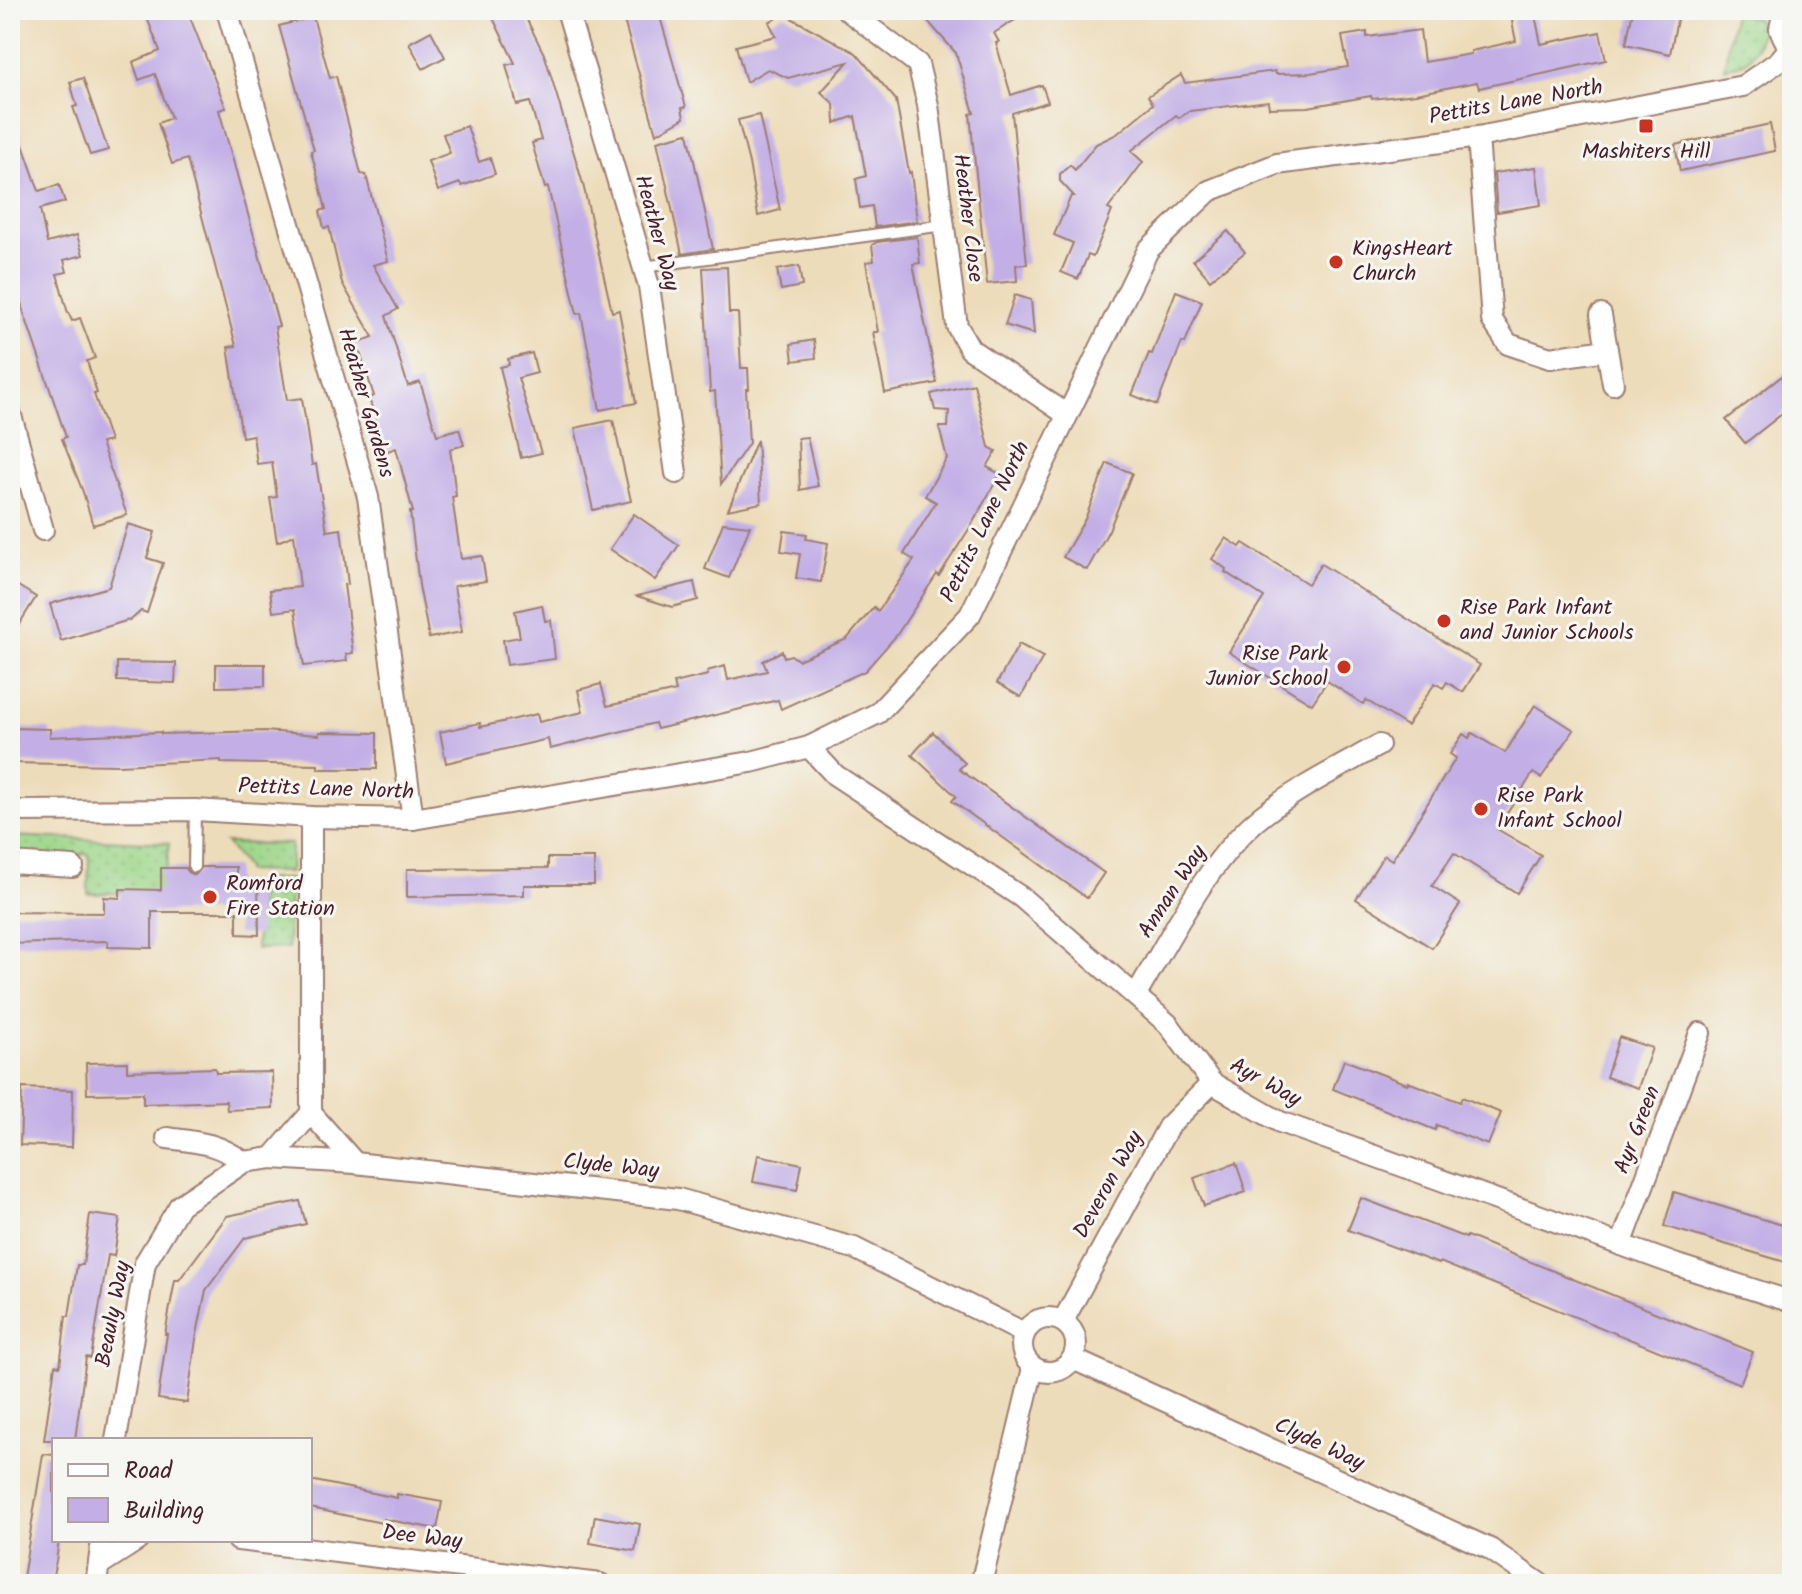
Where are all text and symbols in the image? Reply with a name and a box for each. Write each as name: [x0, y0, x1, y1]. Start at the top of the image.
street label: Pettits Lane North: [1426, 70, 1606, 136]
marker: Mashiters Hill: [1637, 117, 1655, 135]
place label: Mashiters Hill: [1582, 135, 1711, 170]
street label: Heather Close: [942, 152, 992, 284]
street label: Heather Way: [624, 171, 688, 296]
place label: KingsHeart Church: [1352, 232, 1453, 292]
marker: KingsHeart Church: [1327, 253, 1345, 271]
street label: Heather Gardens: [327, 324, 403, 483]
street label: Pettits Lane North: [932, 435, 1040, 609]
place label: Rise Park Infant and Junior Schools: [1460, 591, 1634, 651]
marker: Rise Park Infant and Junior Schools: [1435, 612, 1453, 630]
place label: Rise Park Junior School: [1206, 637, 1329, 697]
marker: Rise Park Junior School: [1335, 658, 1353, 676]
street label: Pettits Lane North: [237, 769, 415, 811]
place label: Rise Park Infant School: [1497, 779, 1622, 839]
marker: Rise Park Infant School: [1472, 800, 1490, 818]
street label: Annan Way: [1130, 838, 1217, 946]
place label: Romford Fire Station: [226, 867, 335, 927]
marker: Romford Fire Station: [201, 888, 219, 906]
street label: Ayr Way: [1223, 1049, 1308, 1117]
street label: Ayr Green: [1605, 1081, 1671, 1179]
street label: Deveron Way: [1065, 1124, 1153, 1245]
street label: Clyde Way: [561, 1145, 661, 1190]
street label: Beauly Way: [87, 1257, 142, 1370]
street label: Clyde Way: [1268, 1409, 1371, 1482]
legend: [52, 1438, 312, 1542]
text: Road: [124, 1452, 173, 1491]
text: Building: [124, 1492, 204, 1531]
street label: Dee Way: [380, 1516, 465, 1560]

